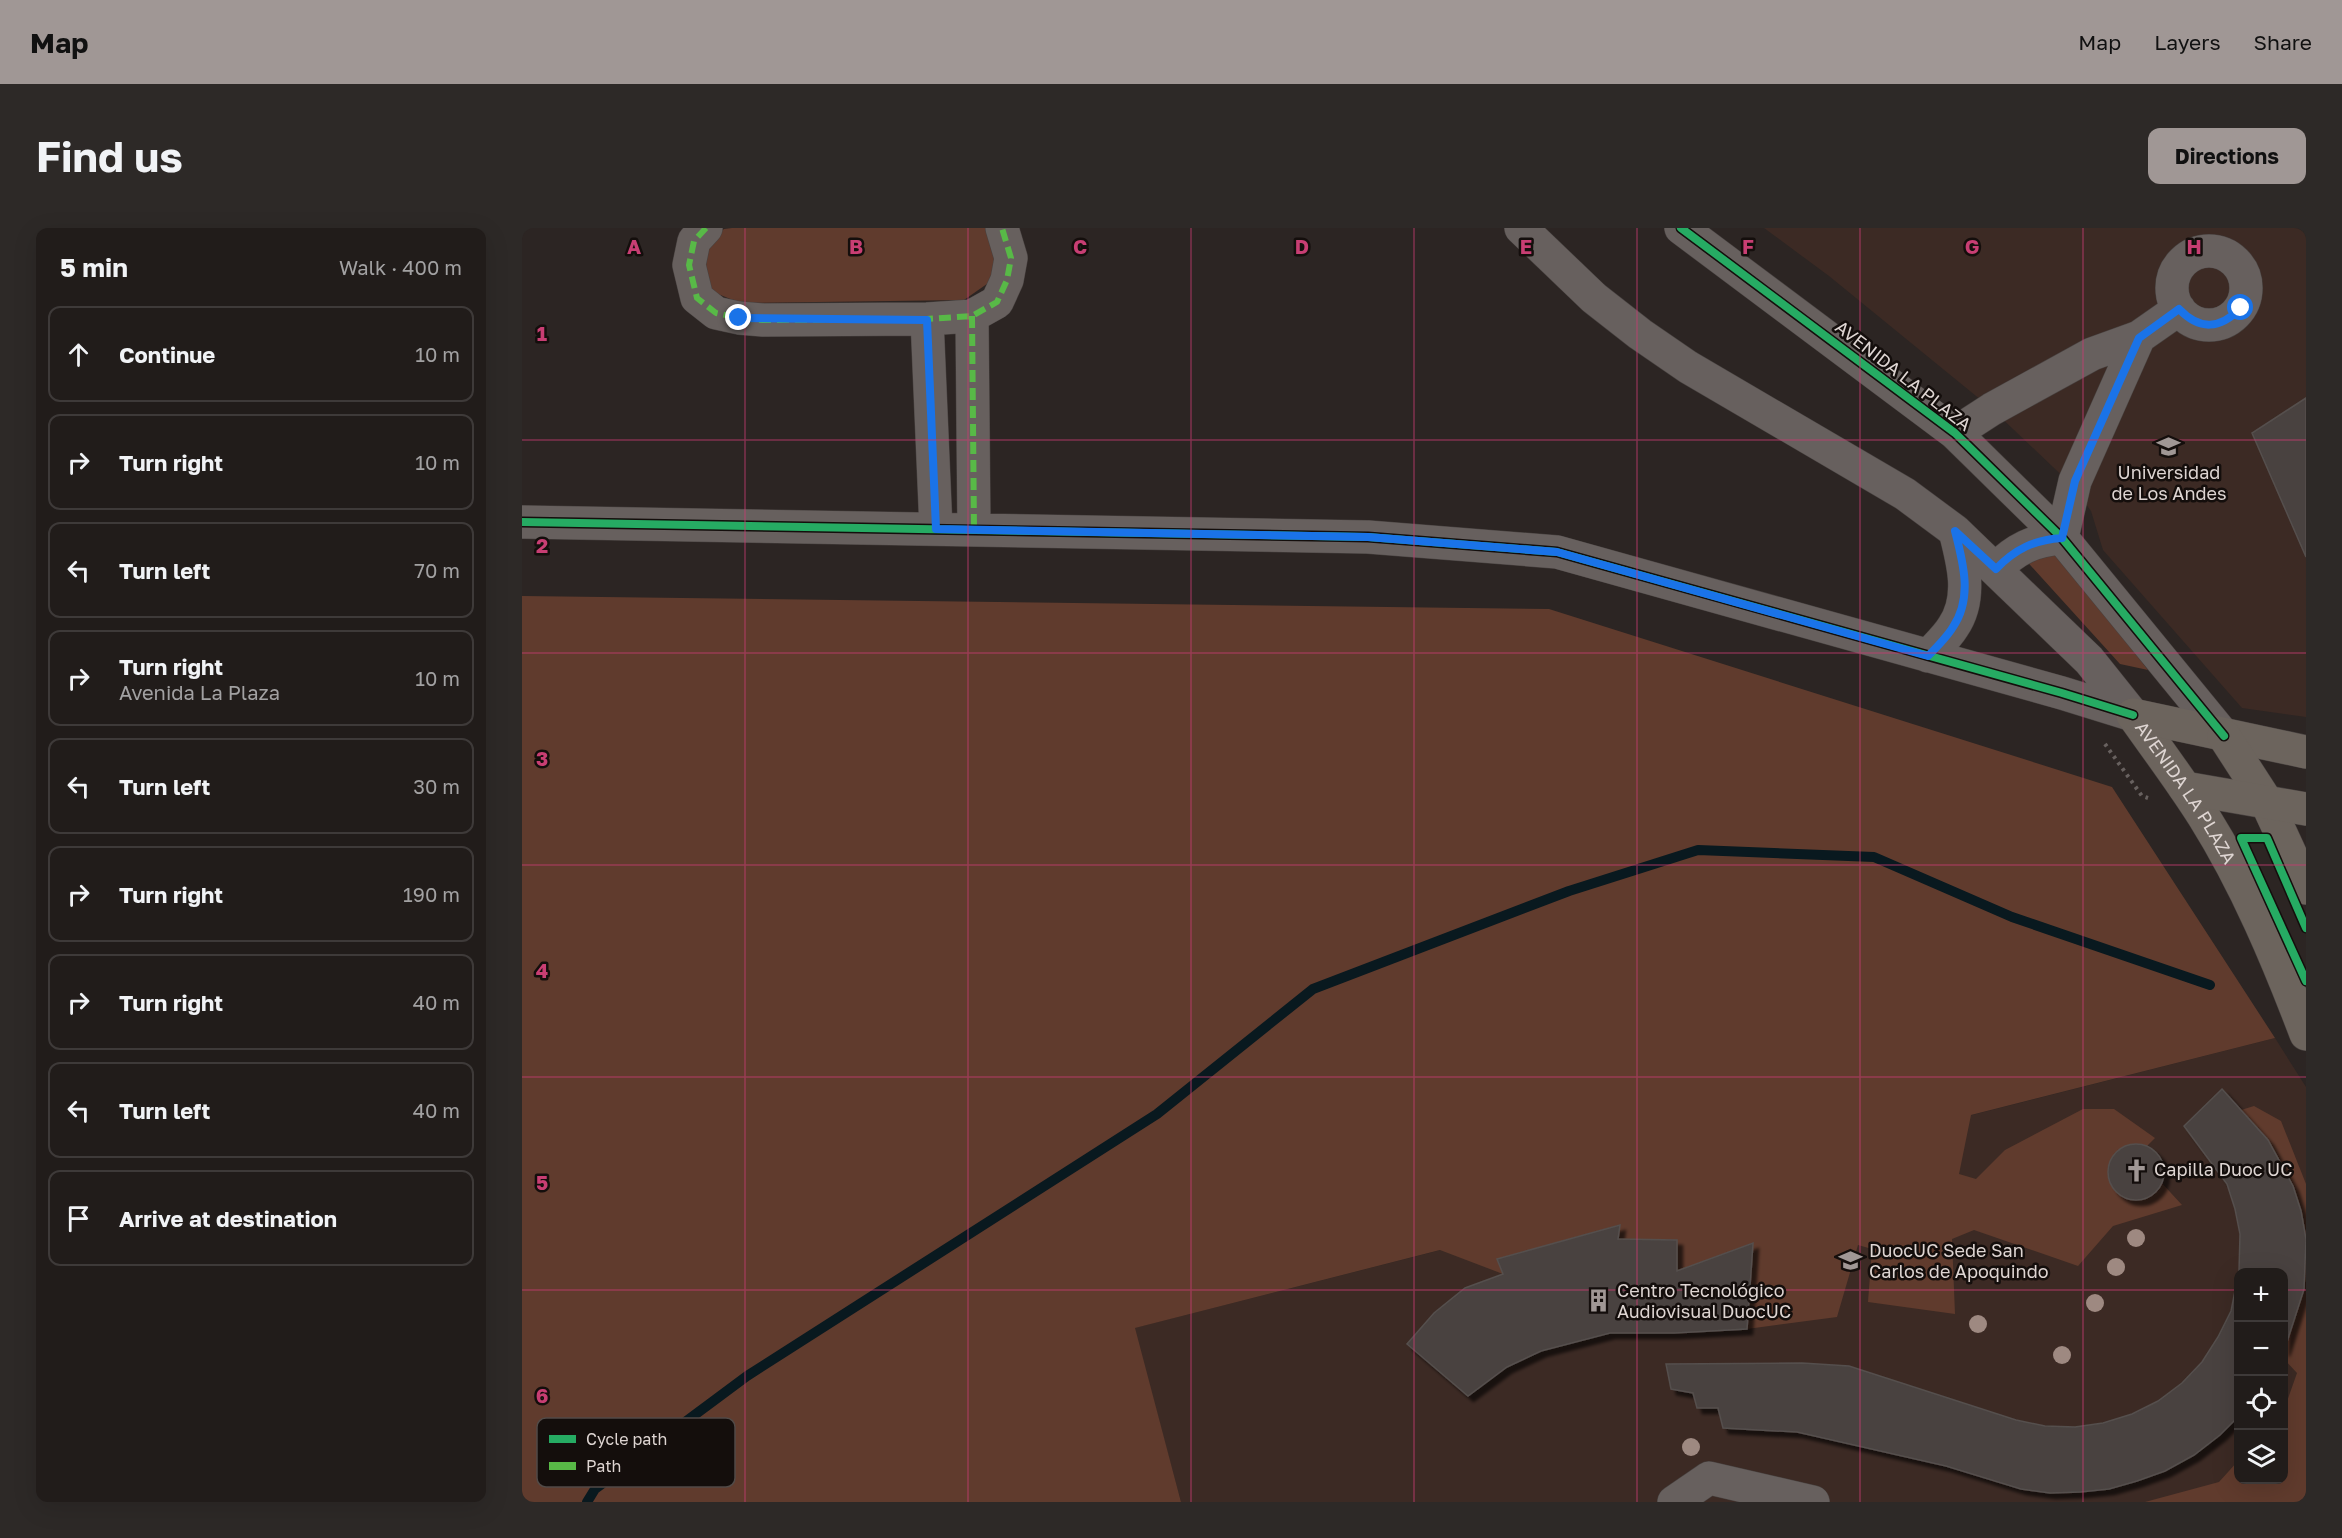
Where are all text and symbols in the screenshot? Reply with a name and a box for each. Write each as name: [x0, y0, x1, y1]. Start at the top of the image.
text: Map: [30, 26, 88, 59]
text: Map: [2078, 29, 2121, 55]
text: Layers: [2154, 29, 2221, 55]
text: Share: [2254, 29, 2312, 55]
button: Directions: [2148, 128, 2306, 184]
text: Find us: [36, 131, 183, 181]
text: A: [627, 234, 641, 258]
text: B: [849, 234, 863, 258]
text: C: [1073, 234, 1087, 258]
text: D: [1295, 234, 1309, 258]
text: E: [1520, 234, 1532, 258]
text: F: [1742, 234, 1754, 258]
text: G: [1965, 234, 1979, 258]
text: H: [2186, 234, 2202, 258]
text: 5 min: [60, 252, 128, 283]
text: Walk · 400 m: [339, 255, 462, 279]
route start: [2227, 294, 2253, 320]
route end: [725, 304, 751, 330]
street label: AVENIDA LA PLAZA: [1831, 315, 1976, 435]
text: 1: [537, 321, 547, 345]
icon: ahead: [62, 338, 95, 371]
text: Continue: [119, 341, 215, 368]
text: 10 m: [415, 342, 460, 366]
school or university icon: Universidad de Los Andes: [2156, 434, 2182, 460]
icon: right: [62, 446, 95, 479]
text: Turn right: [119, 449, 223, 476]
text: 10 m: [415, 450, 460, 474]
place label: Universidad de Los Andes: [2111, 461, 2227, 504]
text: 2: [536, 533, 548, 557]
icon: left: [62, 554, 95, 587]
text: Turn left: [119, 557, 210, 584]
text: 70 m: [414, 558, 460, 582]
text: Turn right: [119, 653, 223, 680]
icon: right: [62, 662, 95, 695]
text: 10 m: [415, 666, 460, 690]
text: Avenida La Plaza: [119, 680, 280, 704]
street label: AVENIDA LA PLAZA: [2131, 717, 2241, 868]
text: 3: [536, 746, 548, 770]
icon: left: [62, 770, 95, 803]
text: Turn left: [119, 773, 210, 800]
text: 30 m: [413, 774, 460, 798]
icon: right: [62, 878, 95, 911]
text: Turn right: [119, 881, 223, 908]
text: 190 m: [403, 882, 460, 906]
text: 4: [536, 958, 548, 982]
icon: right: [62, 986, 95, 1019]
text: Turn right: [119, 989, 223, 1016]
text: 40 m: [413, 990, 460, 1014]
icon: left: [62, 1094, 95, 1127]
text: Turn left: [119, 1097, 210, 1124]
text: 40 m: [413, 1098, 460, 1122]
church icon: Capilla Duoc UC: [2123, 1157, 2149, 1183]
place label: Capilla Duoc UC: [2154, 1158, 2292, 1180]
text: 5: [536, 1170, 548, 1194]
icon: arrive: [62, 1202, 95, 1235]
text: Arrive at destination: [119, 1205, 337, 1232]
place label: DuocUC Sede San Carlos de Apoquindo: [1869, 1239, 2049, 1282]
school or university icon: DuocUC Sede San Carlos de Apoquindo: [1838, 1248, 1864, 1274]
map controls: [2234, 1268, 2288, 1484]
button: +: [2234, 1268, 2288, 1322]
place label: Centro Tecnológico Audiovisual DuocUC: [1617, 1279, 1791, 1322]
building icon: Centro Tecnológico Audiovisual DuocUC: [1586, 1288, 1612, 1314]
button: −: [2234, 1322, 2288, 1376]
button: locate: [2234, 1376, 2288, 1430]
text: 6: [536, 1383, 548, 1407]
legend: [537, 1418, 735, 1487]
text: Cycle path: [586, 1429, 667, 1449]
button: layers: [2234, 1430, 2288, 1484]
text: Path: [586, 1456, 621, 1476]

